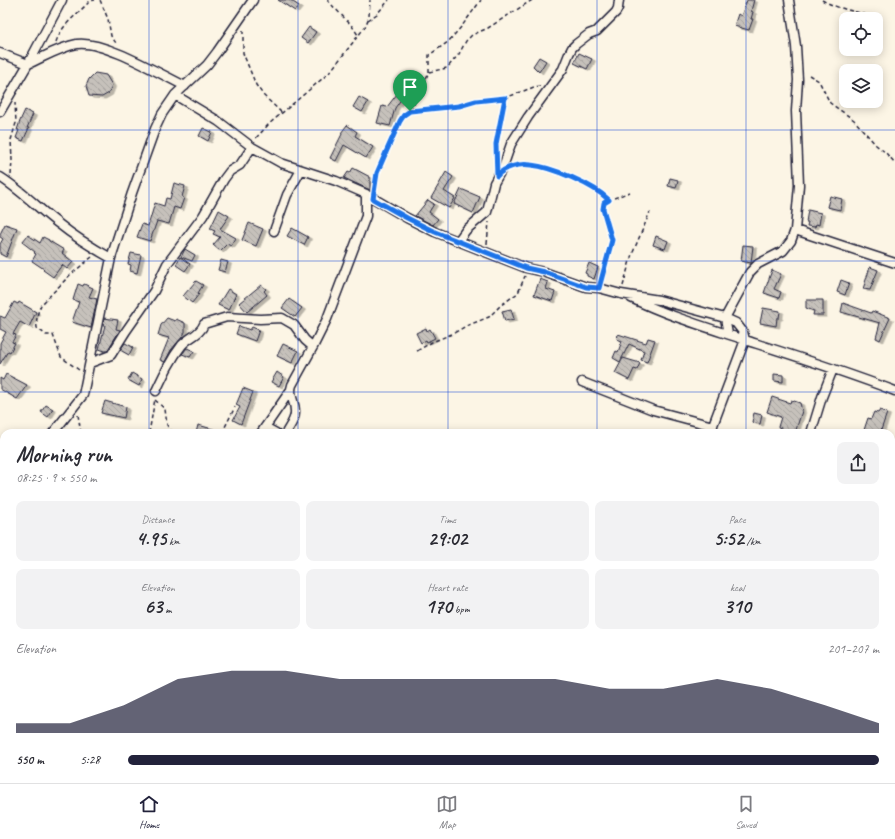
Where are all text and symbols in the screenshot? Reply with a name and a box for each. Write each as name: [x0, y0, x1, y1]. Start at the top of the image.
map controls: [839, 12, 883, 108]
button: locate: [839, 12, 883, 56]
button: layers: [839, 64, 883, 108]
pin: [393, 70, 427, 111]
icon: arrive: [399, 76, 421, 98]
text: Morning run: [16, 441, 112, 469]
button: share: [837, 442, 879, 484]
text: 08:25 · 9 × 550 m: [16, 470, 97, 486]
text: Distance: [141, 512, 174, 526]
text: Time: [439, 512, 456, 526]
text: Pace: [729, 512, 746, 526]
text: 4.95: [136, 526, 166, 551]
text: 29:02: [428, 526, 467, 551]
text: 5:52: [713, 526, 744, 551]
text: km: [166, 534, 180, 548]
text: /km: [744, 534, 761, 548]
text: Elevation: [141, 580, 175, 594]
text: Heart rate: [427, 580, 468, 594]
text: kcal: [730, 580, 744, 594]
text: 63: [144, 594, 163, 619]
text: 170: [425, 594, 452, 619]
text: 310: [724, 594, 751, 619]
text: m: [163, 602, 171, 616]
text: bpm: [452, 602, 470, 616]
text: Elevation: [16, 641, 56, 657]
text: 201–207 m: [828, 641, 879, 657]
text: 550 m: [16, 752, 44, 768]
text: 5:28: [80, 752, 100, 768]
tab: Home: [138, 793, 160, 831]
tab: Map: [436, 793, 458, 831]
tab: Saved: [735, 793, 757, 831]

